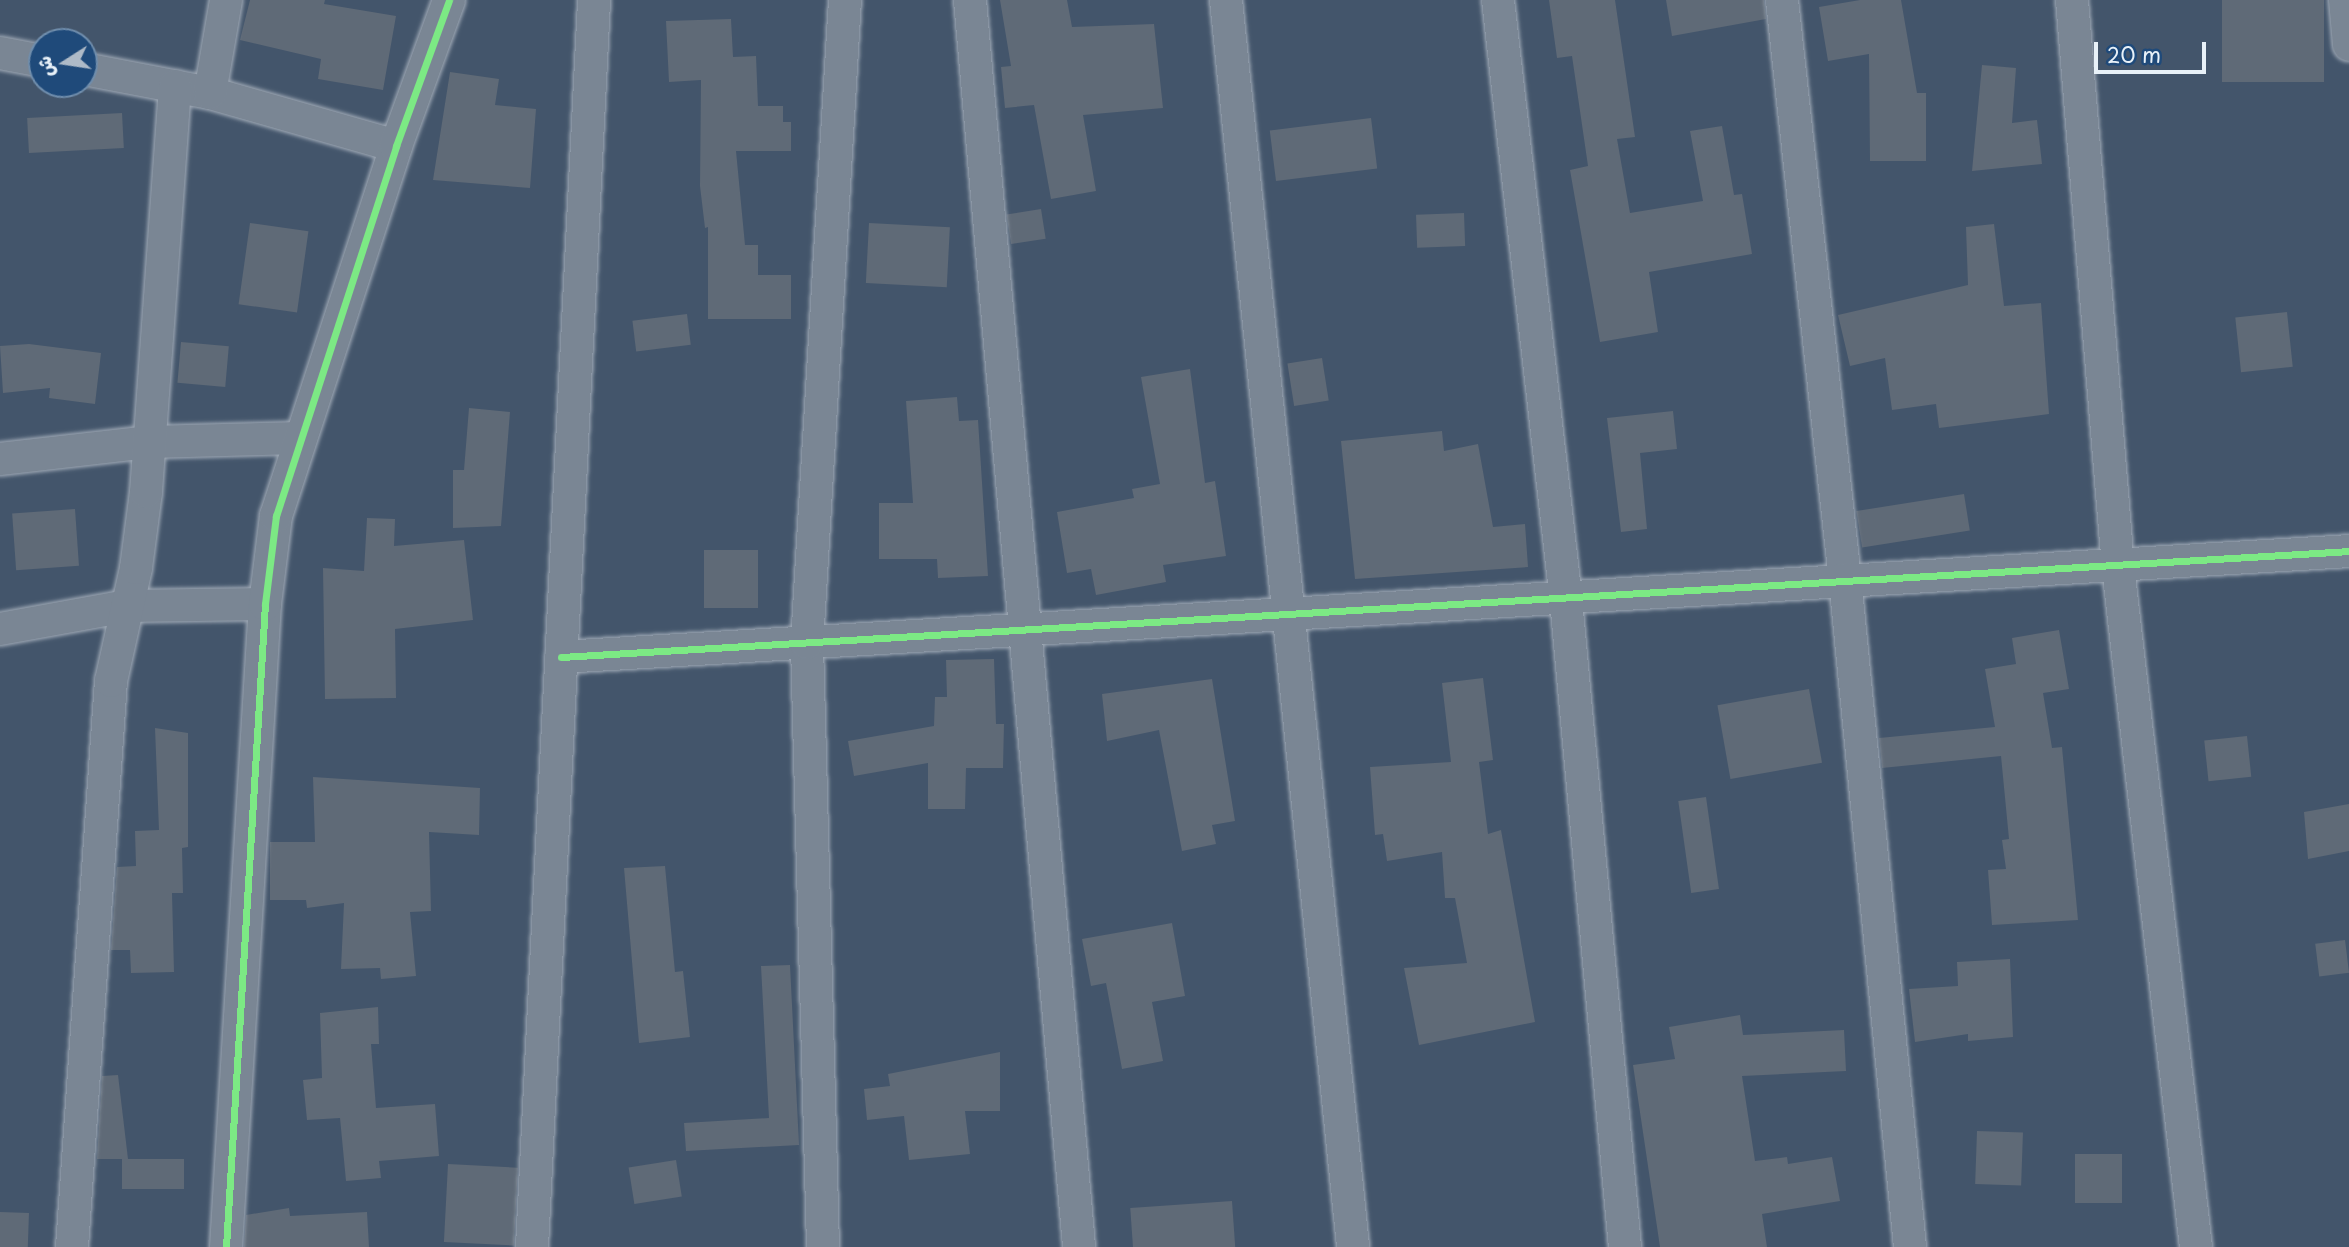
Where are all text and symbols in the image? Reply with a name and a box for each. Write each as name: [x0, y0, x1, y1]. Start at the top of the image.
north arrow: [28, 28, 98, 98]
scale bar: [2097, 28, 2209, 72]
text: 20 m: [2107, 38, 2161, 70]
text: ش: [29, 54, 60, 80]

